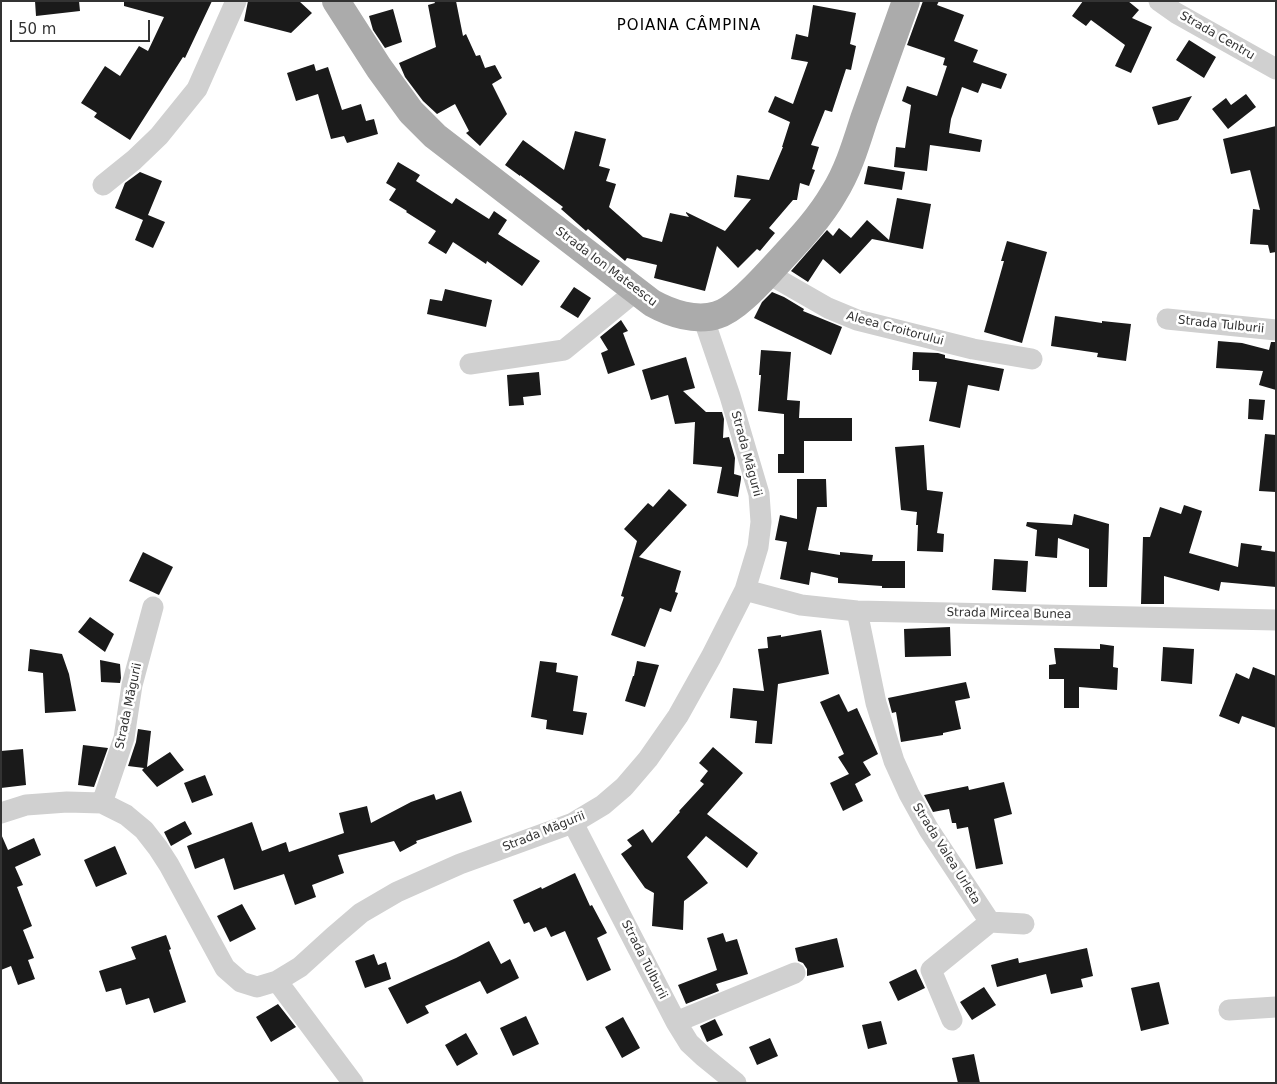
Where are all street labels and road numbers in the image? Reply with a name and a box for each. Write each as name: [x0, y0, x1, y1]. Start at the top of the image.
street label: Strada Centru: [1177, 9, 1257, 63]
street label: Strada Ion Mateescu: [552, 224, 660, 310]
street label: Aleea Croitorului: [845, 309, 945, 349]
street label: Strada Tulburii: [1177, 313, 1265, 337]
street label: Strada Măgurii: [728, 410, 764, 498]
street label: Strada Mircea Bunea: [946, 606, 1072, 622]
street label: Strada Măgurii: [113, 662, 145, 750]
street label: Strada Valea Urleta: [909, 801, 983, 907]
street label: Strada Măgurii: [501, 809, 587, 855]
street label: Strada Tulburii: [618, 918, 670, 1002]

